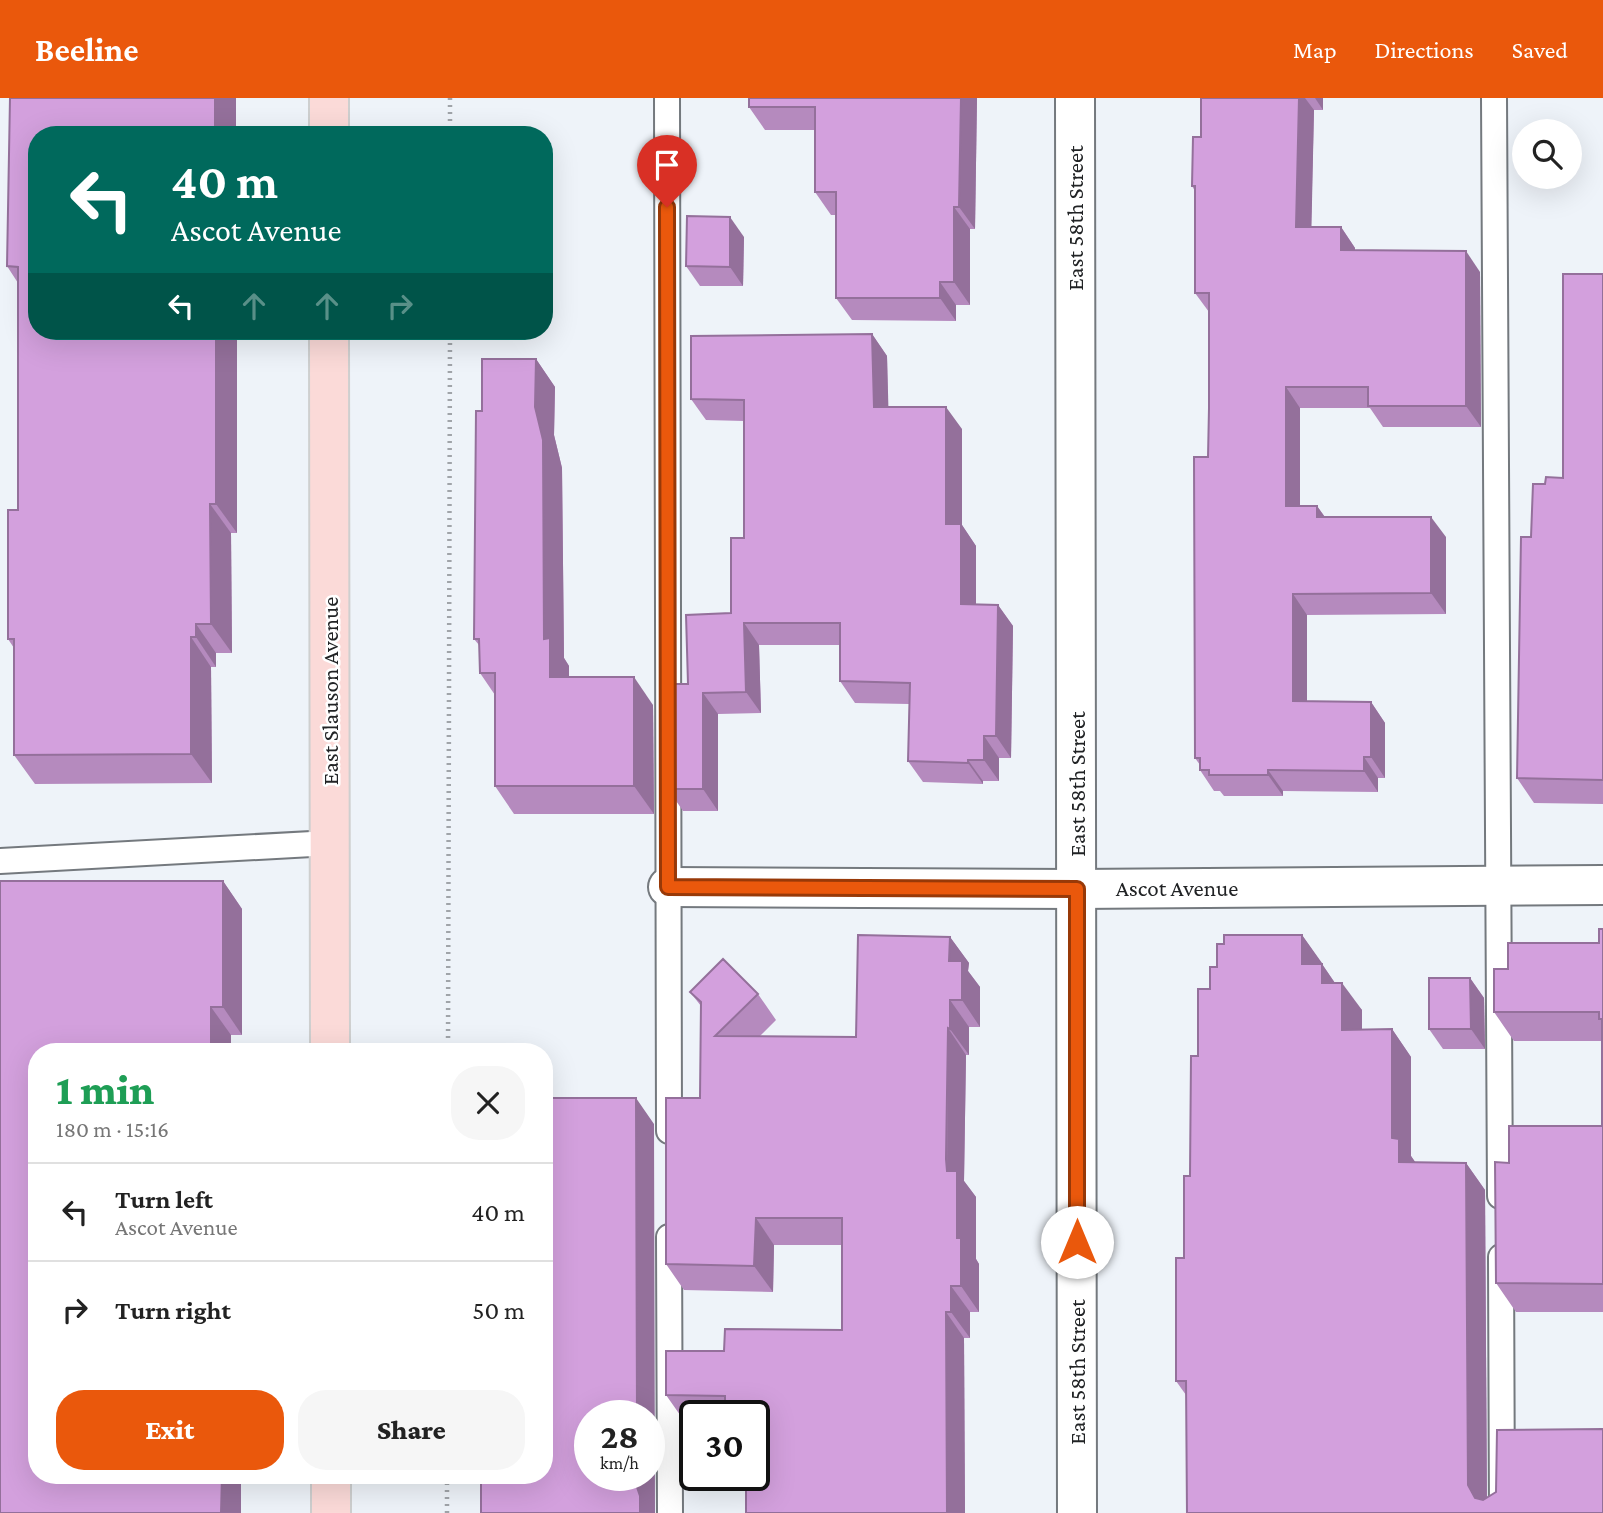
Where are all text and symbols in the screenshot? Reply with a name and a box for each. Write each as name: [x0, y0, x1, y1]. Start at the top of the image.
text: Beeline: [35, 31, 139, 68]
text: Map: [1293, 36, 1337, 63]
text: Directions: [1375, 36, 1474, 63]
text: Saved: [1512, 36, 1568, 63]
map controls: [1512, 119, 1582, 189]
button: search: [1512, 119, 1582, 189]
pin: [637, 135, 697, 207]
street label: East 58th Street: [1062, 145, 1088, 291]
icon: arrive: [648, 146, 686, 184]
icon: left: [56, 154, 147, 245]
text: 40 m: [171, 154, 278, 209]
text: Ascot Avenue: [171, 212, 342, 248]
icon: left: [162, 287, 200, 325]
icon: ahead: [235, 287, 273, 325]
icon: ahead: [308, 287, 346, 325]
icon: right: [381, 287, 419, 325]
street label: East Slauson Avenue: [317, 597, 343, 785]
street label: East 58th Street: [1064, 711, 1090, 857]
street label: Ascot Avenue: [1116, 875, 1238, 901]
text: 1 min: [56, 1066, 154, 1113]
button: close: [451, 1066, 525, 1140]
text: 180 m · 15:16: [56, 1116, 169, 1142]
text: Turn left: [115, 1185, 213, 1214]
icon: left: [56, 1193, 94, 1231]
text: 40 m: [471, 1198, 525, 1227]
position arrow: [1040, 1205, 1114, 1279]
text: Ascot Avenue: [115, 1214, 238, 1240]
icon: right: [56, 1291, 94, 1329]
text: Turn right: [115, 1296, 231, 1325]
text: 50 m: [472, 1296, 525, 1325]
street label: East 58th Street: [1064, 1299, 1090, 1445]
button: Exit: [56, 1390, 284, 1470]
button: Share: [298, 1390, 525, 1470]
speed limit sign: 30: [679, 1400, 770, 1491]
text: 28: [600, 1417, 639, 1456]
text: km/h: [600, 1453, 639, 1473]

